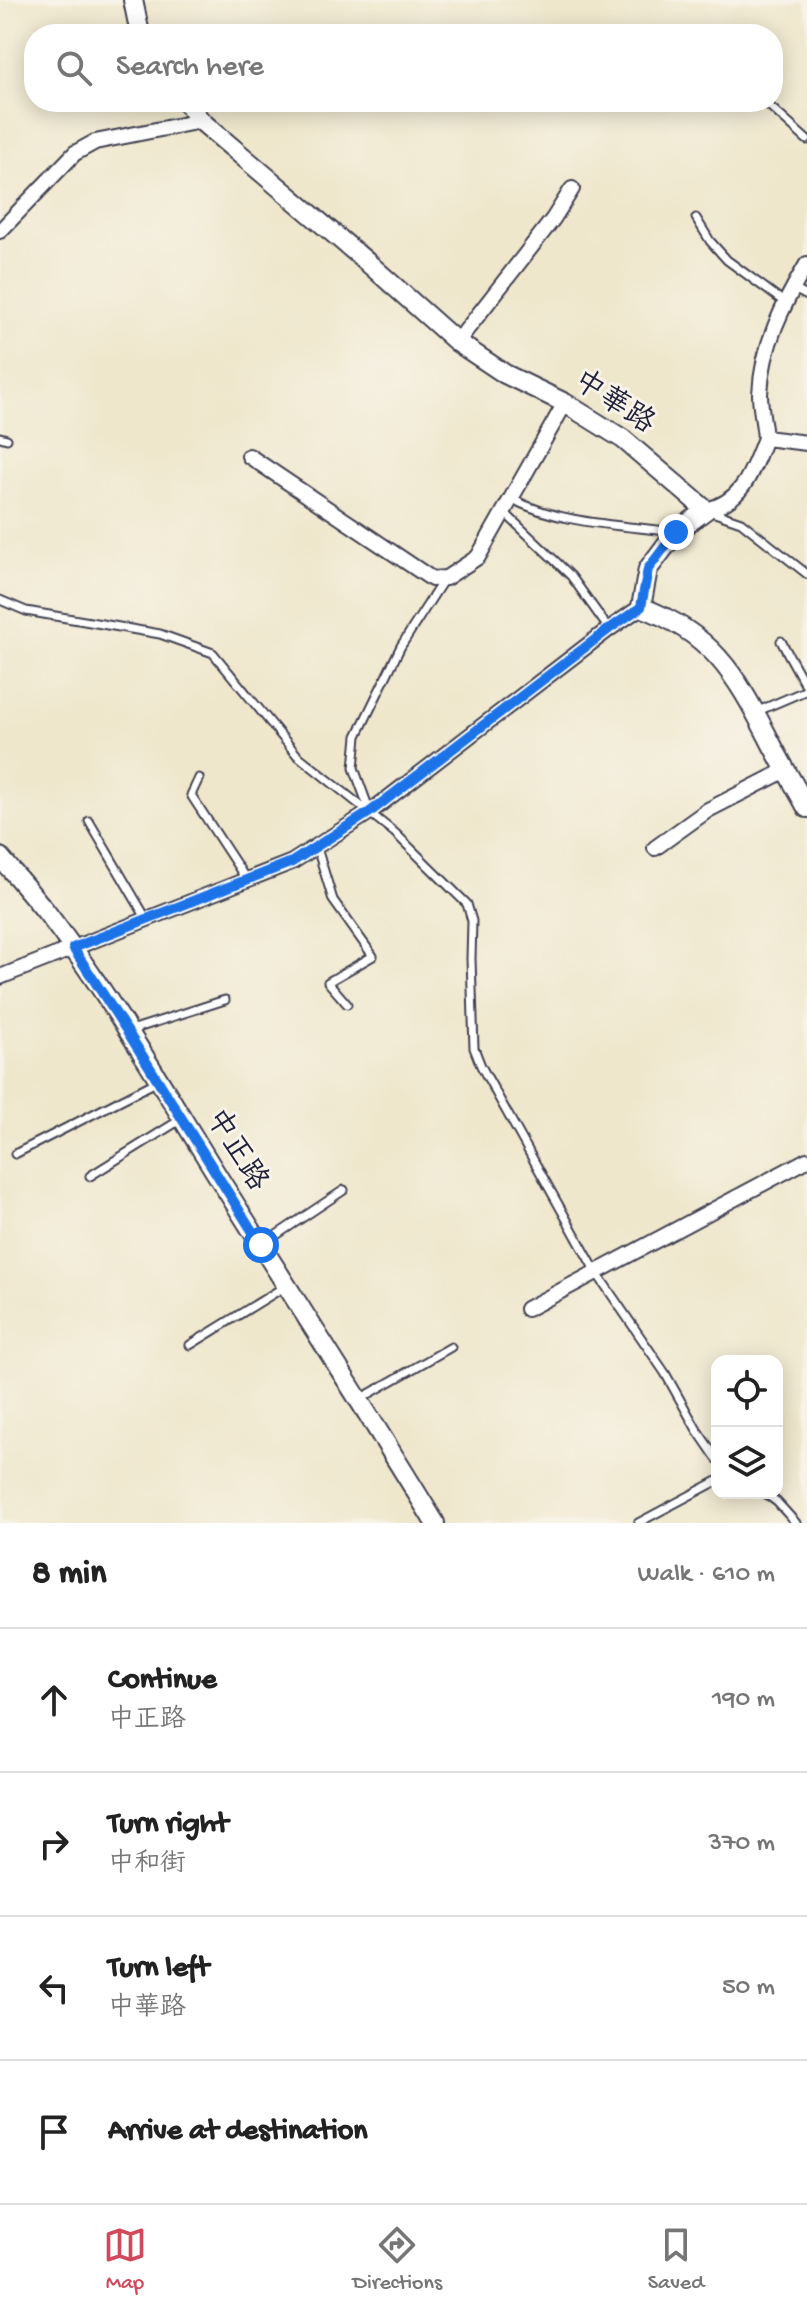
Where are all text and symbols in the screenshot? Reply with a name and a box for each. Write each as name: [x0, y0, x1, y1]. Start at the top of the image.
search box: [24, 24, 783, 112]
icon: search: [52, 46, 96, 90]
text: Search here: [116, 51, 264, 86]
street label: 中華路: [566, 362, 662, 443]
route end: [658, 514, 694, 550]
street label: 中正路: [196, 1102, 276, 1198]
route start: [243, 1227, 279, 1263]
map controls: [711, 1355, 783, 1499]
button: locate: [711, 1355, 783, 1427]
button: layers: [711, 1427, 783, 1499]
text: 8 min: [32, 1555, 106, 1595]
text: Walk · 610 m: [638, 1560, 775, 1591]
text: Continue: [108, 1664, 217, 1699]
icon: ahead: [32, 1678, 76, 1722]
text: 190 m: [712, 1685, 775, 1716]
text: 中正路: [108, 1706, 186, 1737]
text: Turn right: [108, 1808, 228, 1843]
icon: right: [32, 1822, 76, 1866]
text: 370 m: [709, 1829, 775, 1860]
text: 中和街: [108, 1850, 186, 1881]
text: Turn left: [108, 1952, 209, 1987]
icon: left: [32, 1966, 76, 2010]
text: 50 m: [722, 1973, 775, 2004]
text: 中華路: [108, 1994, 186, 2025]
icon: arrive: [32, 2110, 76, 2154]
text: Arrive at destination: [108, 2115, 368, 2150]
tab: Map: [103, 2223, 147, 2297]
tab: Directions: [353, 2223, 442, 2297]
tab: Saved: [648, 2223, 704, 2297]

